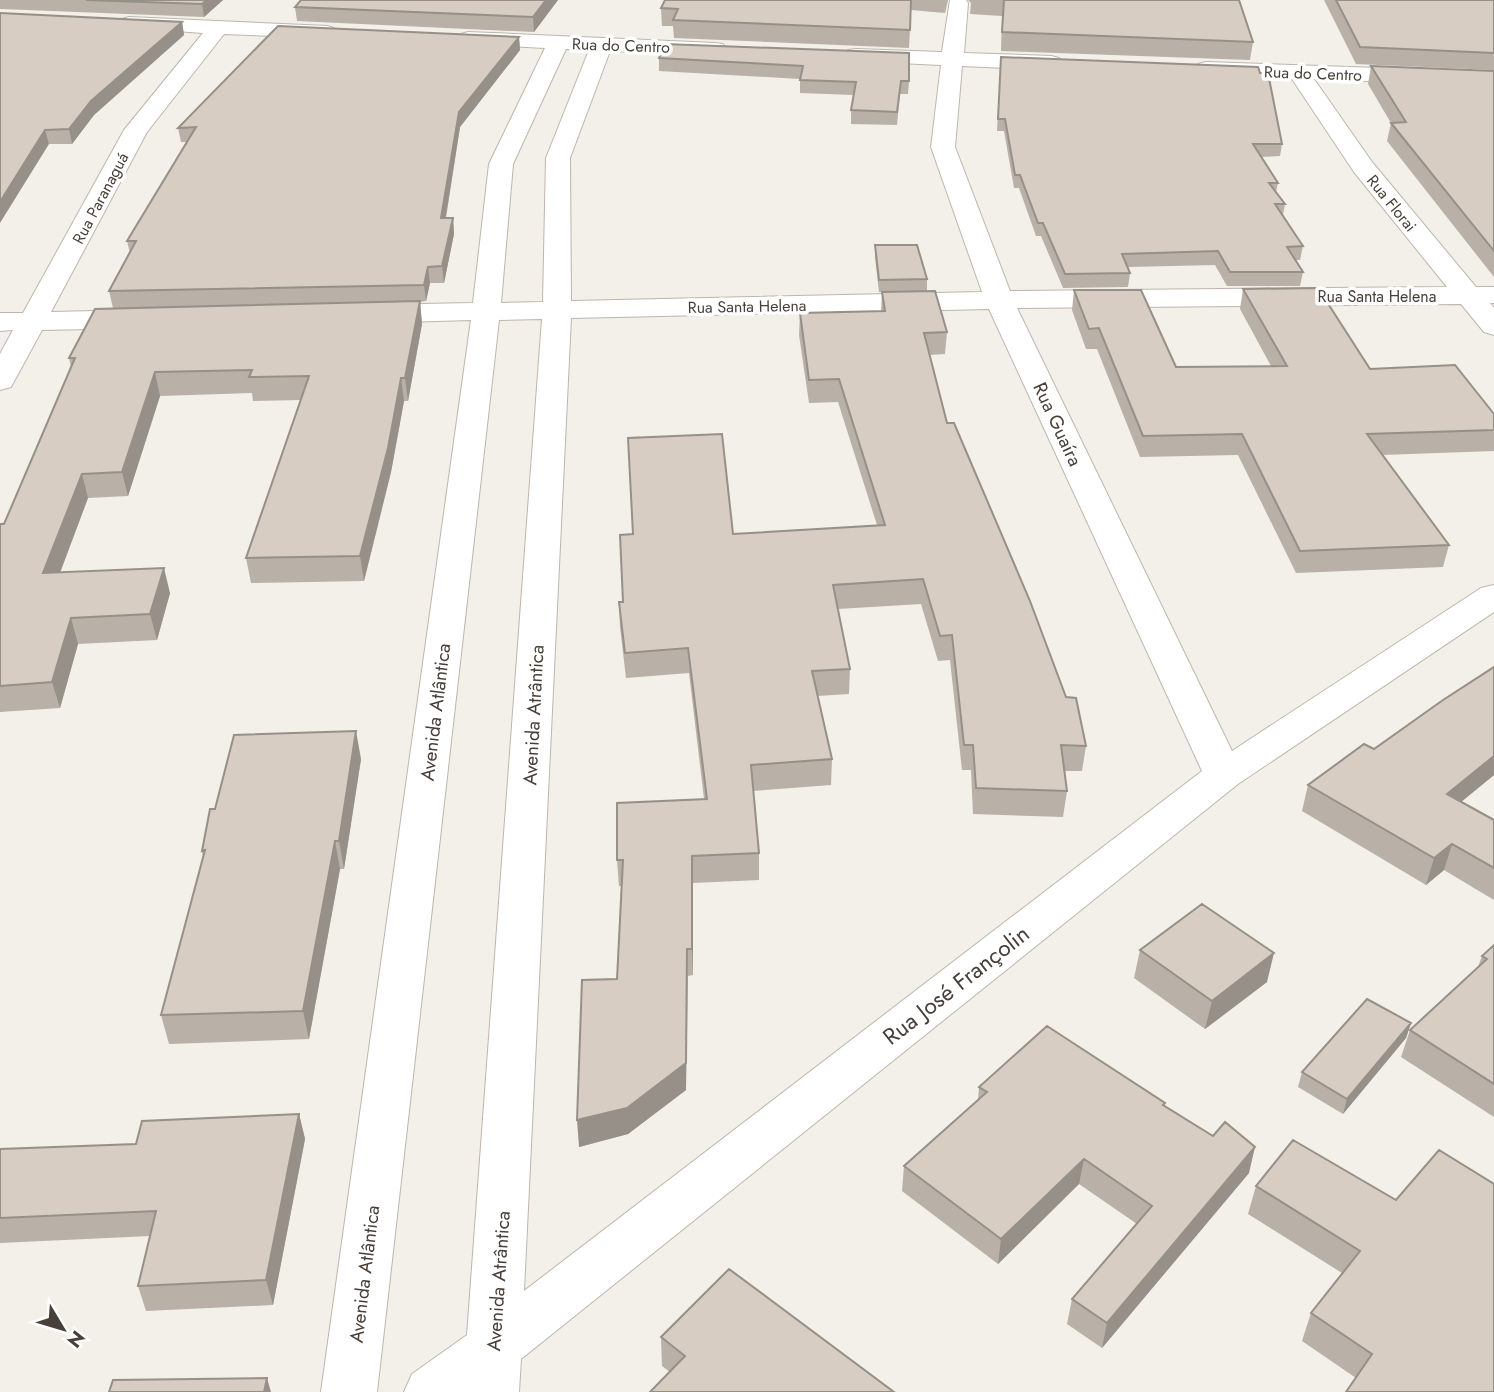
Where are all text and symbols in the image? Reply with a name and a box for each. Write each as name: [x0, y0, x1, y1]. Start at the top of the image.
street label: Rua do Centro: [572, 32, 671, 59]
street label: Rua do Centro: [1264, 60, 1363, 87]
street label: Rua Paranaguá: [67, 149, 134, 248]
street label: Rua Florai: [1361, 170, 1422, 237]
street label: Rua Santa Helena: [1318, 285, 1436, 308]
street label: Rua Santa Helena: [687, 294, 807, 319]
street label: Rua Guaíra: [1026, 378, 1089, 471]
street label: Avenida Atlântica: [414, 642, 457, 782]
street label: Avenida Atrântica: [516, 644, 551, 786]
street label: Rua José Françolin: [875, 917, 1037, 1053]
street label: Avenida Atlântica: [343, 1204, 386, 1344]
street label: Avenida Atrântica: [480, 1210, 517, 1352]
north arrow: [28, 1294, 98, 1364]
text: N: [61, 1325, 91, 1353]

